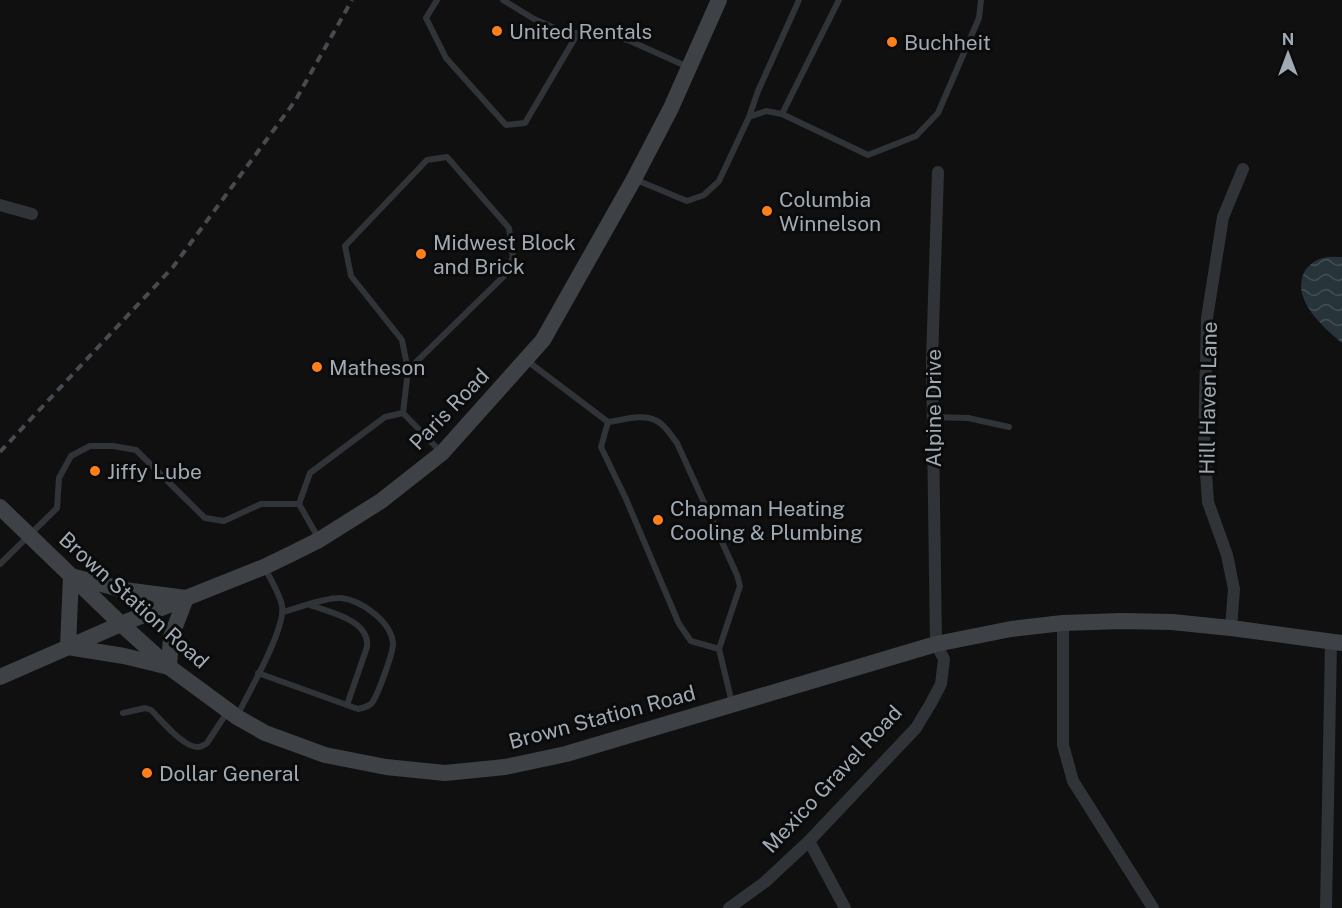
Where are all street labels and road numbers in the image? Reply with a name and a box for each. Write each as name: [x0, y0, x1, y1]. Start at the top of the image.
street label: Hill Haven Lane: [1194, 321, 1222, 475]
street label: Alpine Drive: [921, 349, 946, 467]
street label: Paris Road: [404, 363, 494, 455]
street label: Brown Station Road: [54, 526, 214, 674]
street label: Brown Station Road: [506, 680, 698, 754]
street label: Mexico Gravel Road: [757, 700, 907, 858]

